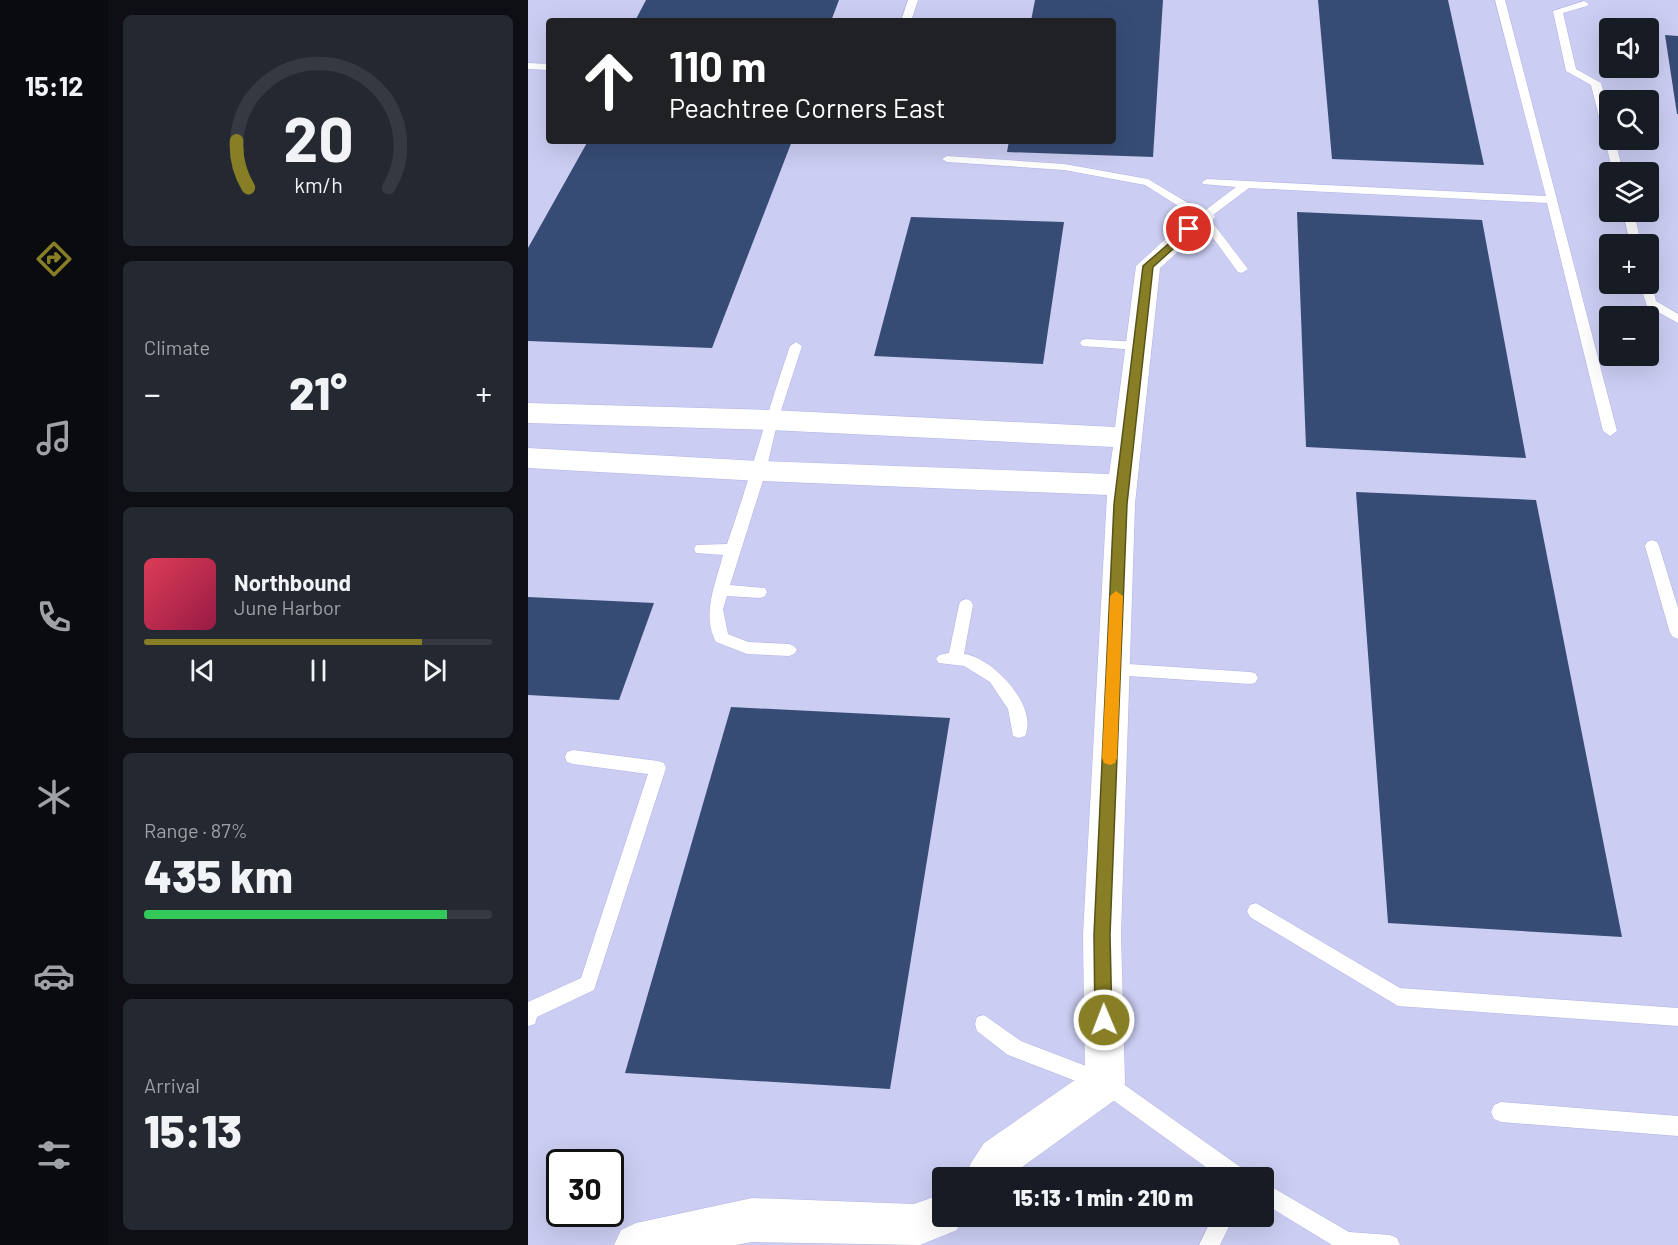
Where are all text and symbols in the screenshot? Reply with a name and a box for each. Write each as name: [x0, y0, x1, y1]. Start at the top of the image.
map controls: [1599, 18, 1659, 366]
button: sound: [1599, 18, 1659, 78]
text: 110 m: [669, 40, 766, 90]
icon: ahead: [570, 42, 648, 120]
text: 15:12: [25, 69, 83, 101]
button: search: [1599, 90, 1659, 150]
text: Peachtree Corners East: [669, 91, 946, 123]
text: 20: [283, 100, 353, 174]
button: layers: [1599, 162, 1659, 222]
text: km/h: [294, 172, 342, 197]
pin: [1163, 203, 1214, 254]
icon: arrive: [1172, 212, 1205, 245]
button: +: [1599, 234, 1659, 294]
icon: directions: [33, 238, 75, 280]
button: −: [1599, 306, 1659, 366]
text: Climate: [144, 335, 210, 359]
text: 21°: [289, 365, 347, 419]
text: −: [144, 373, 161, 413]
text: +: [475, 373, 492, 413]
icon: music: [33, 417, 75, 459]
text: Northbound: [234, 569, 351, 595]
text: June Harbor: [234, 595, 341, 619]
icon: phone: [33, 596, 75, 638]
icon: previous: [186, 654, 219, 687]
icon: pause: [302, 654, 335, 687]
icon: next: [418, 654, 451, 687]
icon: climate: [33, 776, 75, 818]
text: Range · 87%: [144, 818, 248, 842]
text: 435 km: [144, 848, 293, 902]
icon: car: [33, 955, 75, 997]
position arrow: [1072, 988, 1136, 1052]
text: Arrival: [144, 1073, 200, 1097]
text: 15:13: [144, 1103, 242, 1157]
icon: filters: [33, 1134, 75, 1176]
speed limit sign: 30: [546, 1149, 624, 1227]
text: 15:13 · 1 min · 210 m: [1013, 1184, 1193, 1210]

